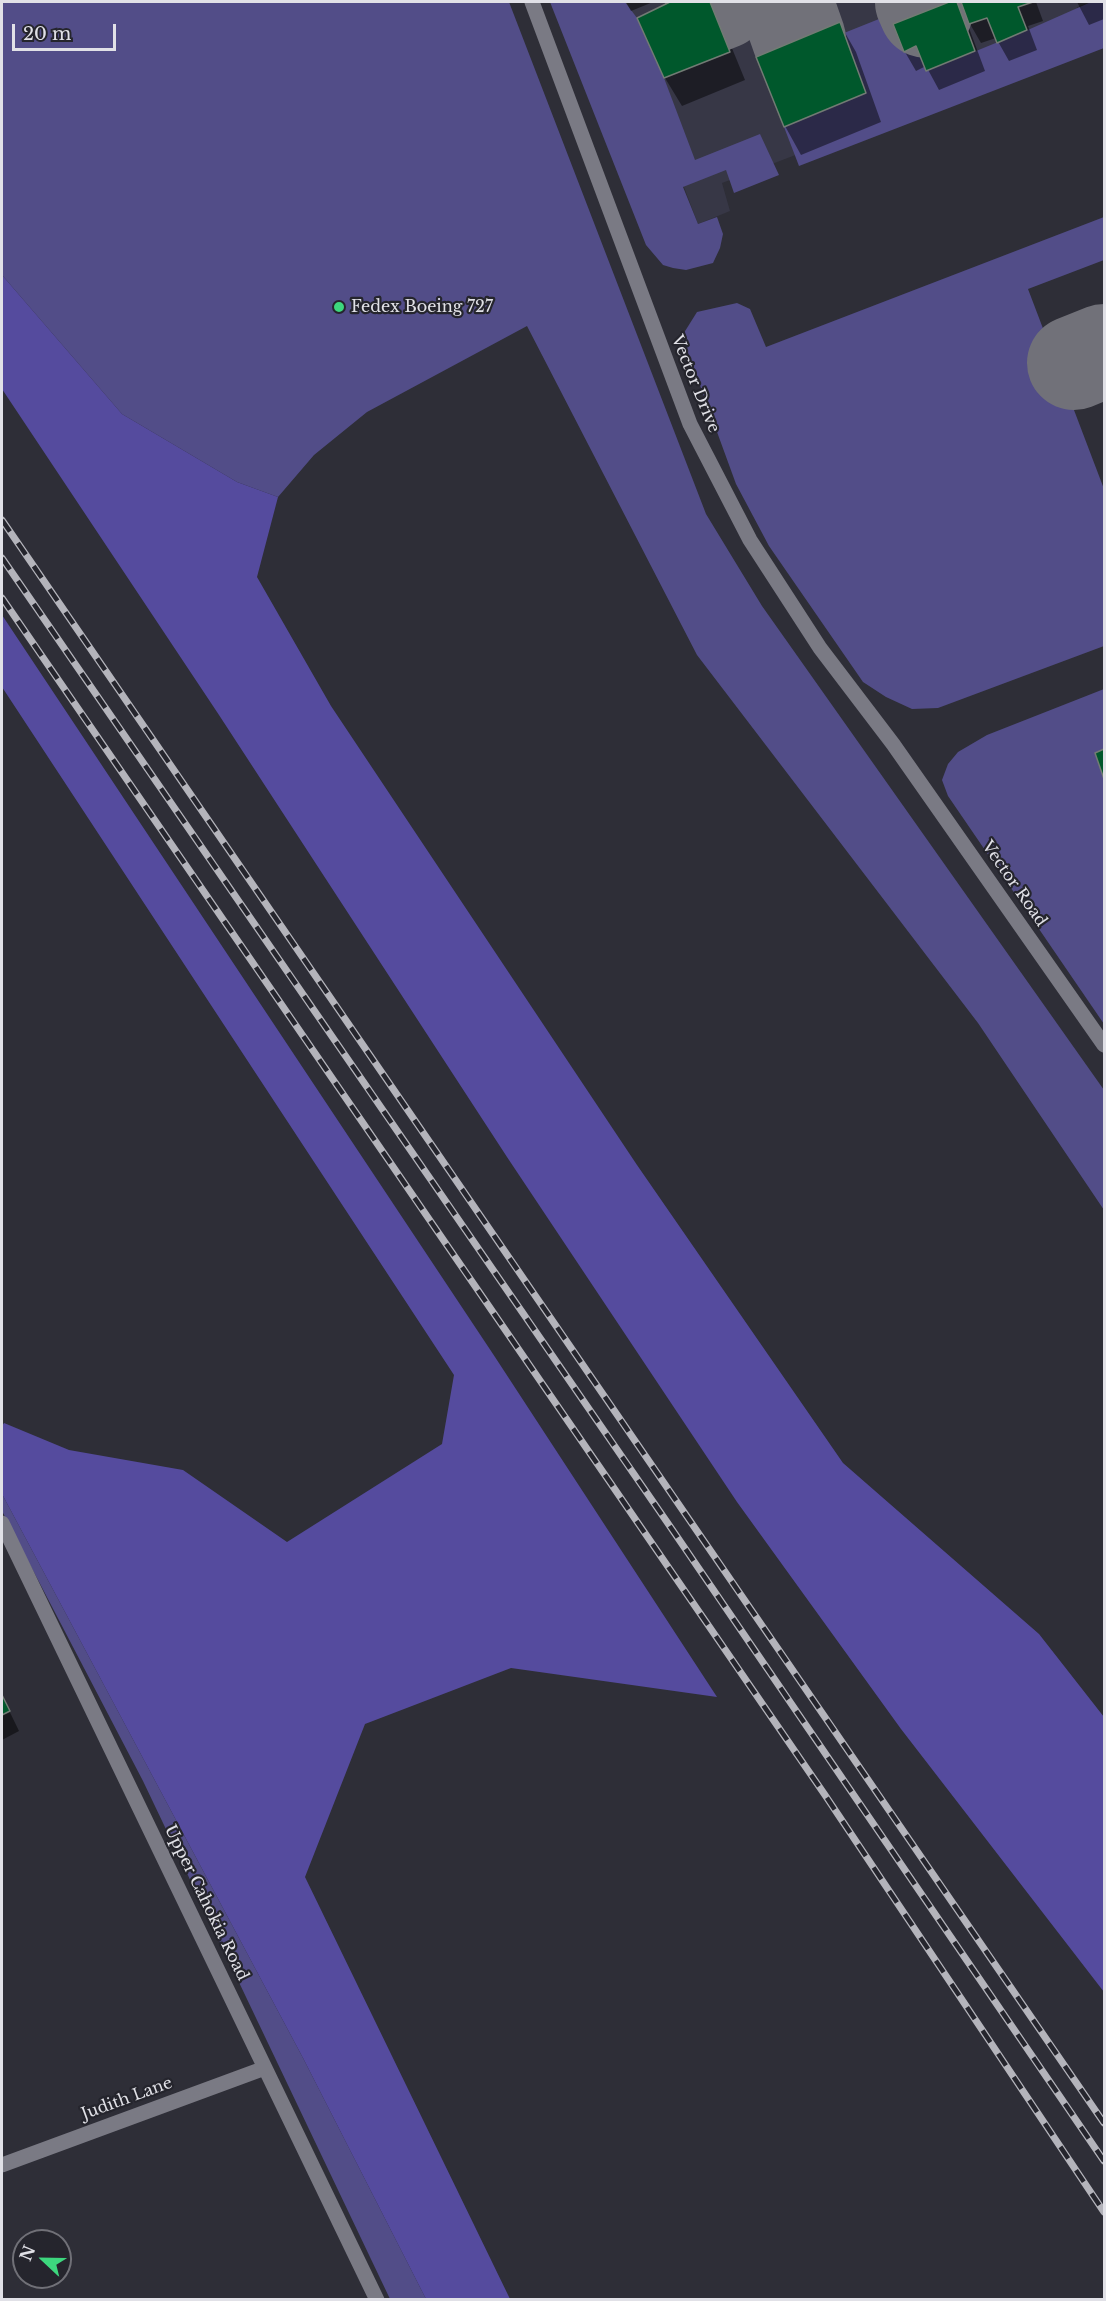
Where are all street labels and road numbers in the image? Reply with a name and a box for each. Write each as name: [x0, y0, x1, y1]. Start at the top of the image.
street label: Vector Drive: [667, 332, 723, 436]
street label: Vector Road: [977, 837, 1051, 931]
street label: Upper Cahokia Road: [160, 1822, 252, 1984]
street label: Judith Lane: [79, 2074, 175, 2124]

